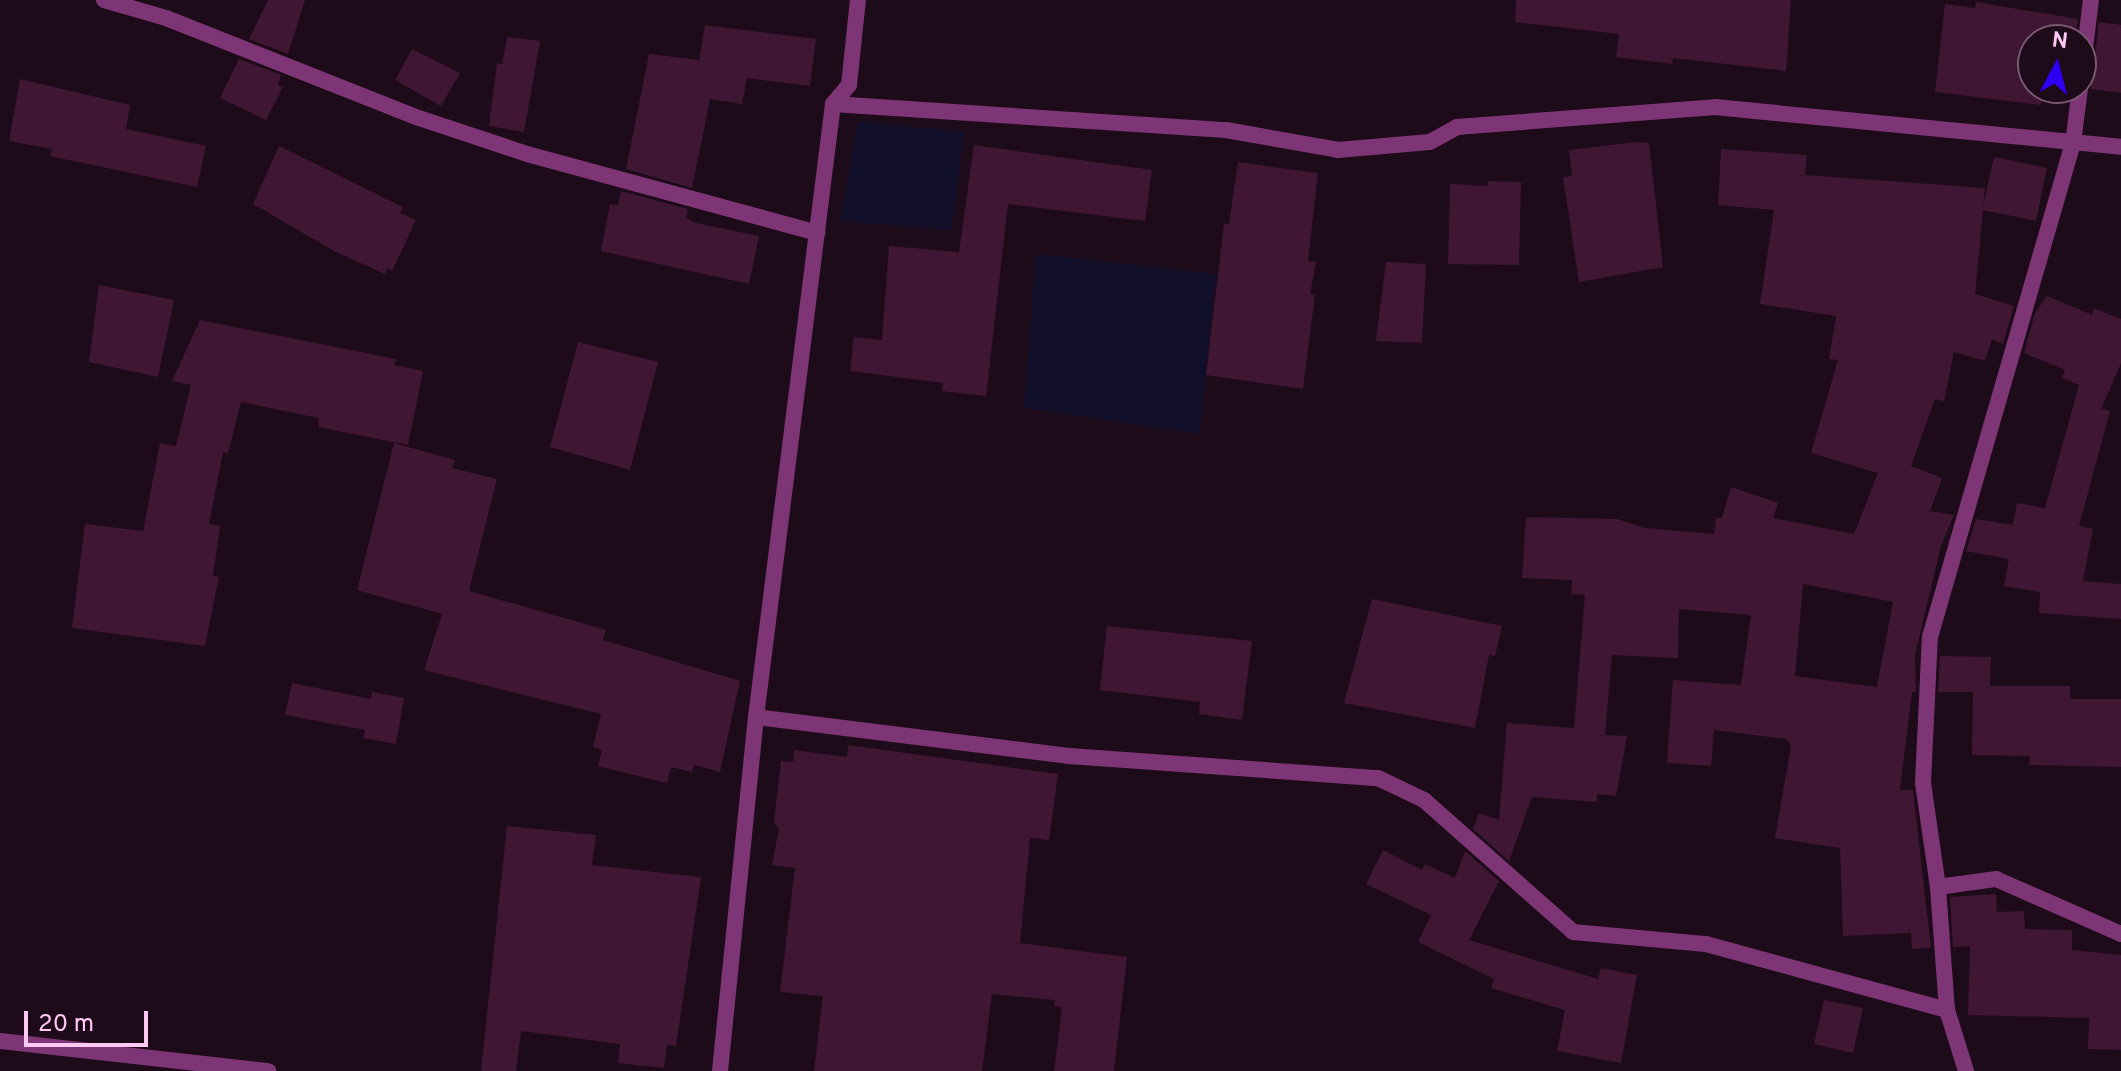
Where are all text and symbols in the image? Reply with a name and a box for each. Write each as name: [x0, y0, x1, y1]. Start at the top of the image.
north arrow: [2017, 24, 2097, 104]
text: N: [2050, 27, 2069, 56]
scale bar: [28, 995, 152, 1045]
text: 20 m: [38, 1010, 94, 1040]

